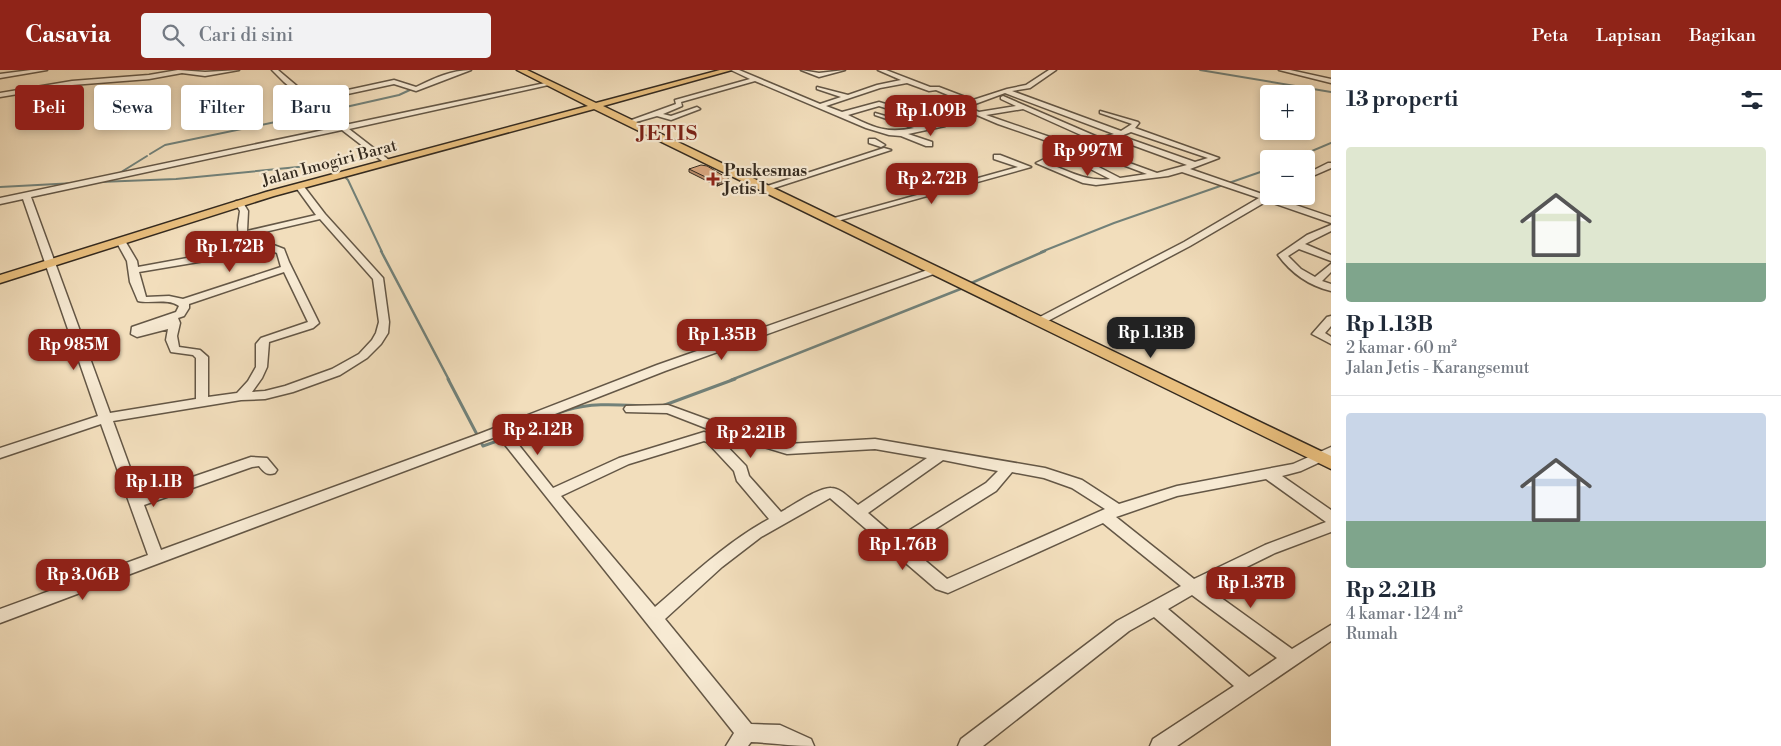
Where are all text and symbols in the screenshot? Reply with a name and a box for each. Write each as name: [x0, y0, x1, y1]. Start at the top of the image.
search box: [141, 13, 491, 58]
text: Casavia: [25, 20, 111, 50]
icon: search: [159, 21, 187, 49]
text: Cari di sini: [199, 23, 293, 47]
text: Peta: [1532, 24, 1568, 47]
text: Lapisan: [1596, 24, 1661, 47]
text: Bagikan: [1689, 24, 1756, 47]
chip: Beli: [15, 85, 84, 130]
chip: Sewa: [94, 85, 171, 130]
chip: Filter: [181, 85, 263, 130]
chip: Baru: [273, 85, 349, 130]
map controls: [1260, 85, 1315, 205]
button: +: [1260, 85, 1315, 140]
icon: filters: [1738, 86, 1766, 114]
text: 13 properti: [1346, 87, 1458, 113]
pin: Rp 1.09B: [879, 94, 983, 137]
text: Rp 1.09B: [896, 101, 966, 121]
district label: JETIS: [635, 122, 698, 147]
pin: Rp 997M: [1042, 134, 1134, 177]
street label: Jalan Imogiri Barat: [259, 135, 399, 191]
text: Rp 997M: [1054, 141, 1123, 161]
button: −: [1260, 150, 1315, 205]
place label: Puskesmas Jetis 1: [722, 161, 807, 199]
pin: Rp 2.72B: [880, 162, 984, 205]
text: Rp 2.72B: [897, 169, 967, 189]
marker: Puskesmas Jetis 1: [706, 172, 720, 186]
icon: home: [1511, 180, 1601, 270]
pin: Rp 1.72B: [178, 230, 282, 273]
text: Rp 1.72B: [196, 237, 264, 257]
text: Rp 1.13B: [1346, 312, 1433, 338]
pin: Rp 1.13B: [1099, 316, 1203, 359]
pin: Rp 1.35B: [670, 318, 774, 361]
text: Rp 1.13B: [1118, 323, 1184, 343]
text: Rp 1.35B: [688, 325, 756, 345]
pin: Rp 985M: [28, 328, 120, 371]
text: Rp 985M: [39, 335, 109, 355]
text: 2 kamar · 60 m²: [1346, 338, 1457, 358]
text: Jalan Jetis - Karangsemut: [1346, 358, 1529, 378]
pin: Rp 2.12B: [486, 414, 590, 456]
pin: Rp 2.21B: [699, 416, 803, 459]
text: Rp 2.12B: [503, 420, 573, 440]
text: Rp 2.21B: [717, 423, 785, 443]
icon: home: [1511, 445, 1601, 535]
pin: Rp 1.1B: [108, 466, 200, 508]
text: Rp 1.1B: [126, 472, 182, 492]
pin: Rp 1.76B: [851, 528, 955, 571]
text: Rp 1.76B: [869, 535, 937, 555]
pin: Rp 3.06B: [31, 558, 135, 601]
text: Rp 3.06B: [47, 565, 119, 585]
pin: Rp 1.37B: [1199, 566, 1303, 609]
text: Rp 1.37B: [1217, 573, 1285, 593]
text: Rp 2.21B: [1346, 578, 1436, 604]
text: 4 kamar · 124 m²: [1346, 604, 1463, 624]
text: Rumah: [1346, 624, 1398, 644]

